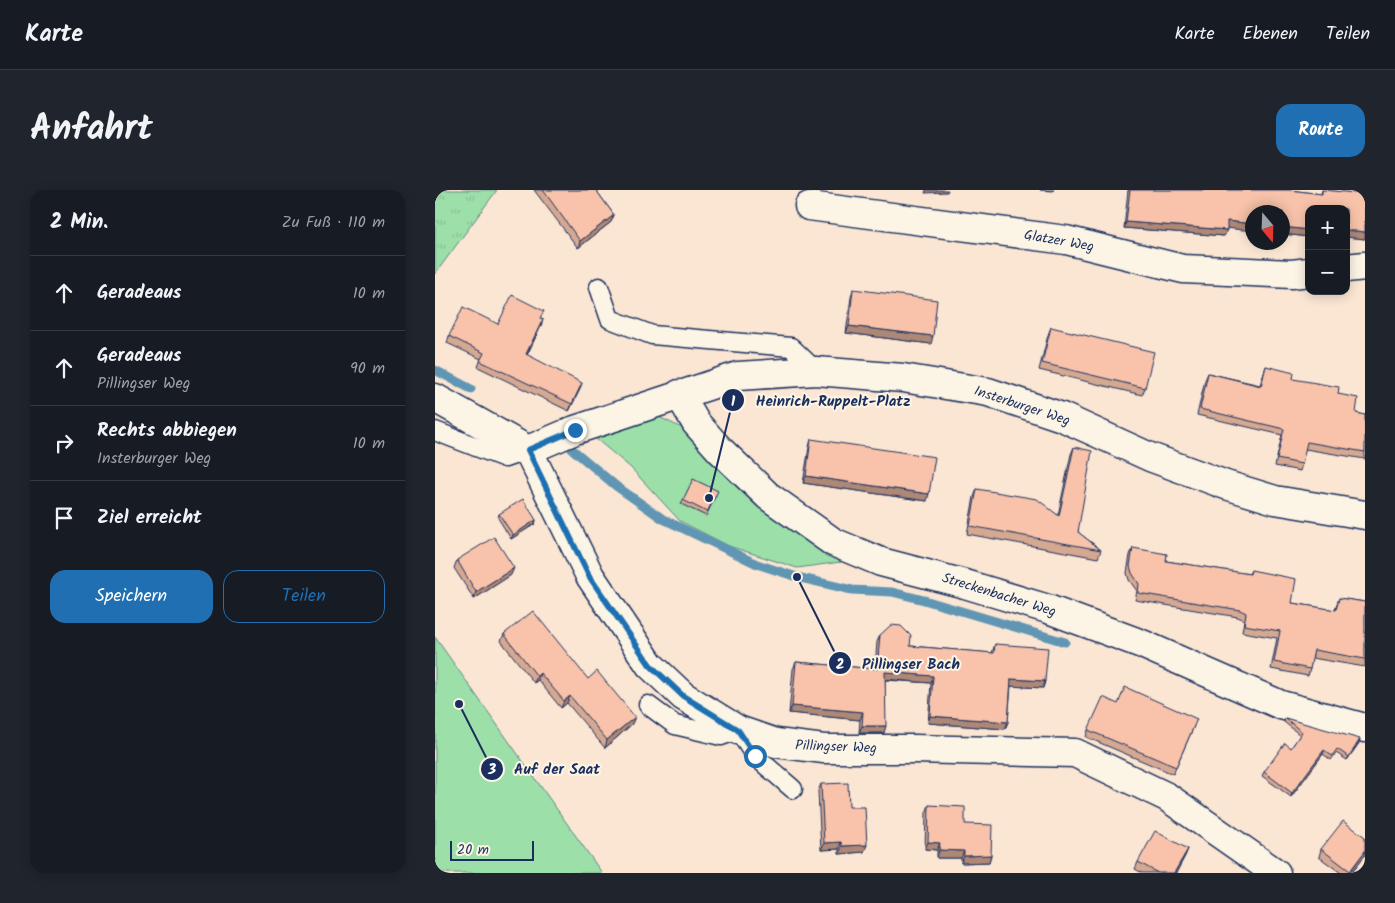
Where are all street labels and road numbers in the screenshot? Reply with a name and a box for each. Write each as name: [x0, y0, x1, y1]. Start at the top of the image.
street label: Glatzer Weg: [1022, 224, 1096, 258]
street label: Insterburger Weg: [971, 380, 1073, 432]
street label: Streckenbacher Weg: [939, 567, 1059, 623]
street label: Pillingser Weg: [795, 735, 877, 759]

